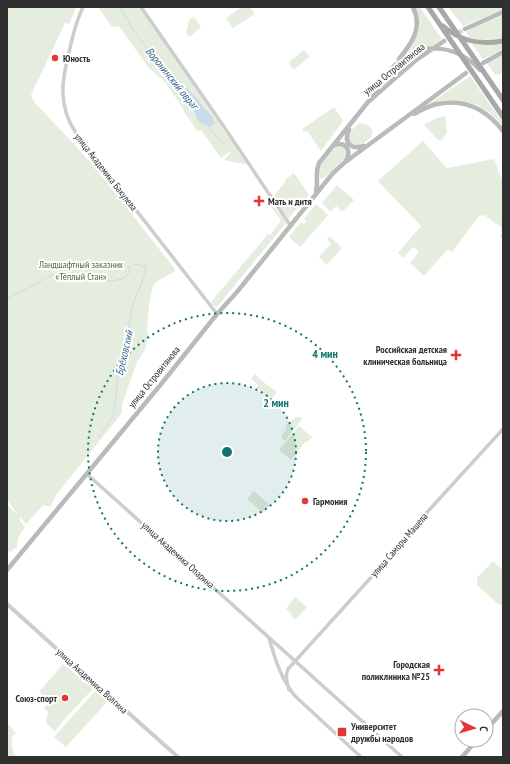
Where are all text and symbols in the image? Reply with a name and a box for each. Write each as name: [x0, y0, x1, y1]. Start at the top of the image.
street label: улица Островитянова: [361, 40, 427, 98]
water label: Воронинский овраг: [143, 44, 202, 113]
place label: Юность: [63, 52, 90, 65]
marker: Юность: [50, 53, 60, 63]
street label: улица Академика Бакулева: [72, 130, 140, 214]
marker: Мать и дитя: [253, 195, 265, 207]
place label: Мать и дитя: [268, 195, 312, 208]
park label: Ландшафтный заказник «Тёплый Стан»: [38, 258, 123, 283]
water label: Брёховский: [112, 328, 136, 377]
place label: Российская детская клиническая больница: [363, 343, 447, 368]
street label: улица Островитянова: [125, 344, 183, 410]
text: 4 мин: [312, 346, 338, 361]
marker: Российская детская клиническая больница: [450, 349, 462, 361]
text: 2 мин: [263, 395, 289, 410]
centre of rings: [220, 445, 234, 459]
place label: Гармония: [313, 495, 348, 508]
marker: Гармония: [300, 496, 310, 506]
street label: улица Саморы Машела: [368, 510, 430, 580]
street label: улица Академика Опарина: [139, 519, 217, 591]
street label: улица Академика Волгина: [54, 645, 130, 717]
place label: Городская поликлиника №25: [362, 658, 430, 683]
marker: Городская поликлиника №25: [433, 664, 445, 676]
place label: Союз-спорт: [15, 692, 58, 705]
marker: Союз-спорт: [60, 693, 70, 703]
north arrow: [454, 708, 494, 748]
place label: Университет дружбы народов: [350, 720, 413, 745]
marker: Университет дружбы народов: [336, 726, 348, 738]
text: С: [477, 726, 491, 732]

